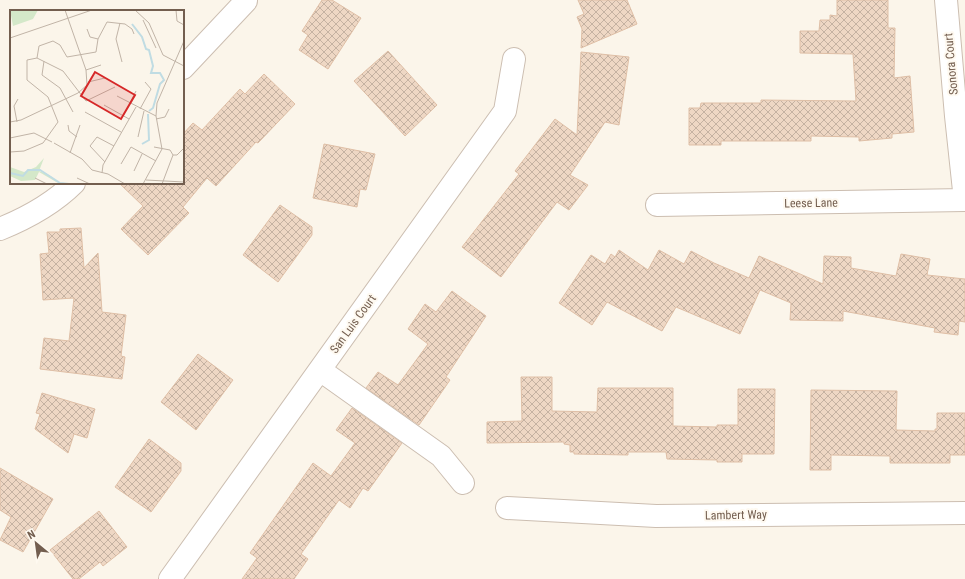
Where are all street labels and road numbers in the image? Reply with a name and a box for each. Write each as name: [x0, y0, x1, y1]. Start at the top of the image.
street label: Sonora Court: [941, 32, 961, 96]
street label: Leese Lane: [784, 196, 838, 210]
street label: San Luis Court: [327, 292, 379, 356]
street label: Lambert Way: [705, 507, 767, 523]

